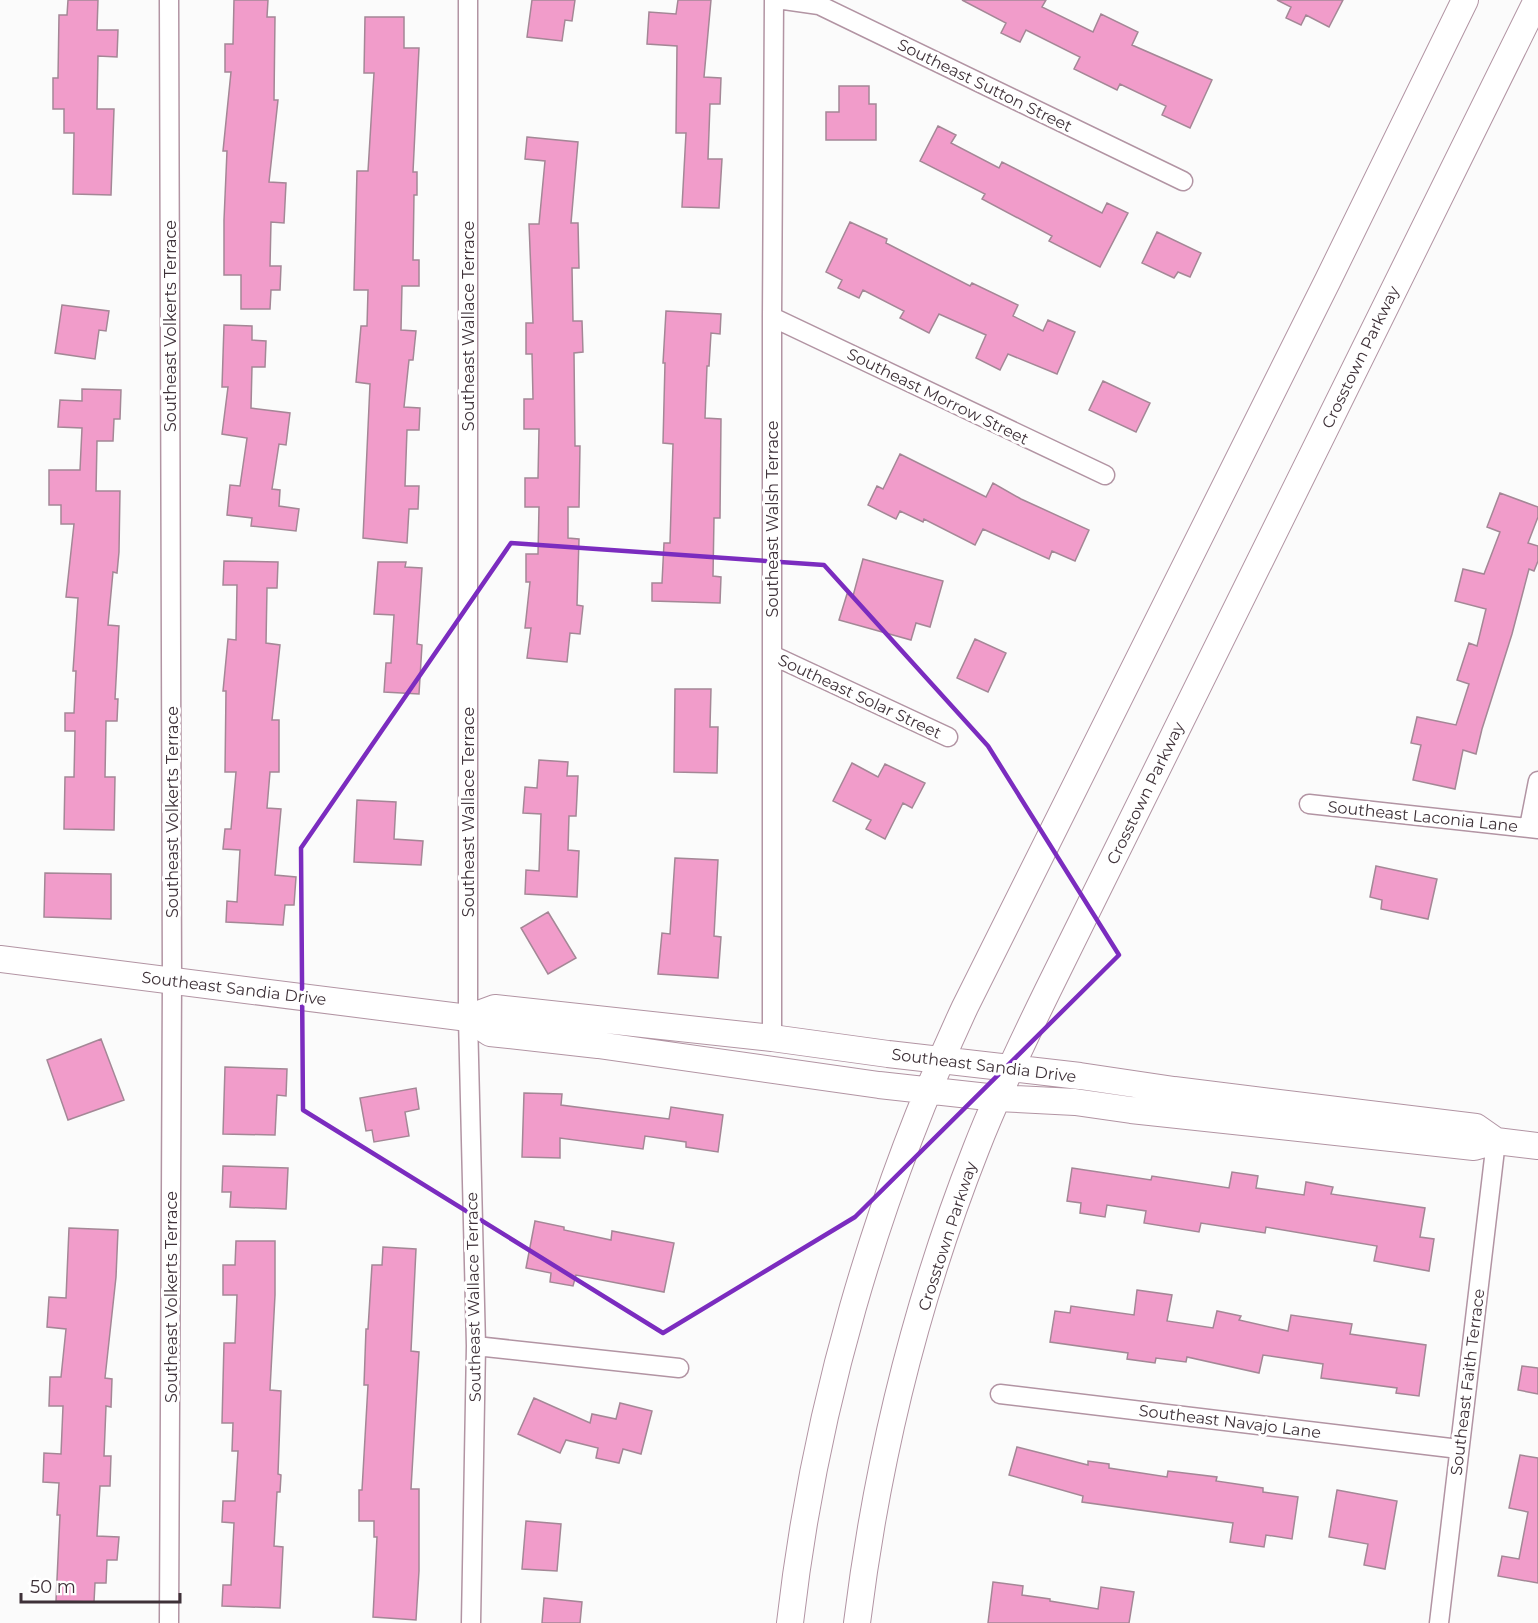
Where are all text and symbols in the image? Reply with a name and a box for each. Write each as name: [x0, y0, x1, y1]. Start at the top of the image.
street label: Southeast Sutton Street: [894, 35, 1076, 136]
street label: Southeast Volkerts Terrace: [161, 220, 180, 432]
street label: Southeast Wallace Terrace: [459, 221, 478, 431]
street label: Crosstown Parkway: [1318, 283, 1403, 431]
street label: Southeast Morrow Street: [844, 344, 1032, 449]
street label: Southeast Walsh Terrace: [763, 421, 782, 617]
street label: Southeast Solar Street: [775, 650, 945, 743]
street label: Southeast Volkerts Terrace: [163, 706, 182, 918]
street label: Southeast Wallace Terrace: [459, 707, 478, 917]
street label: Crosstown Parkway: [1103, 719, 1188, 867]
street label: Southeast Laconia Lane: [1327, 797, 1519, 836]
street label: Southeast Sandia Drive: [140, 968, 327, 1009]
street label: Southeast Sandia Drive: [890, 1045, 1077, 1086]
street label: Crosstown Parkway: [914, 1159, 981, 1313]
street label: Southeast Volkerts Terrace: [162, 1191, 181, 1403]
street label: Southeast Wallace Terrace: [462, 1192, 485, 1402]
street label: Southeast Faith Terrace: [1447, 1288, 1488, 1477]
street label: Southeast Navajo Lane: [1138, 1401, 1322, 1442]
scale bar: [21, 1566, 180, 1604]
text: 50 m: [30, 1576, 76, 1598]

